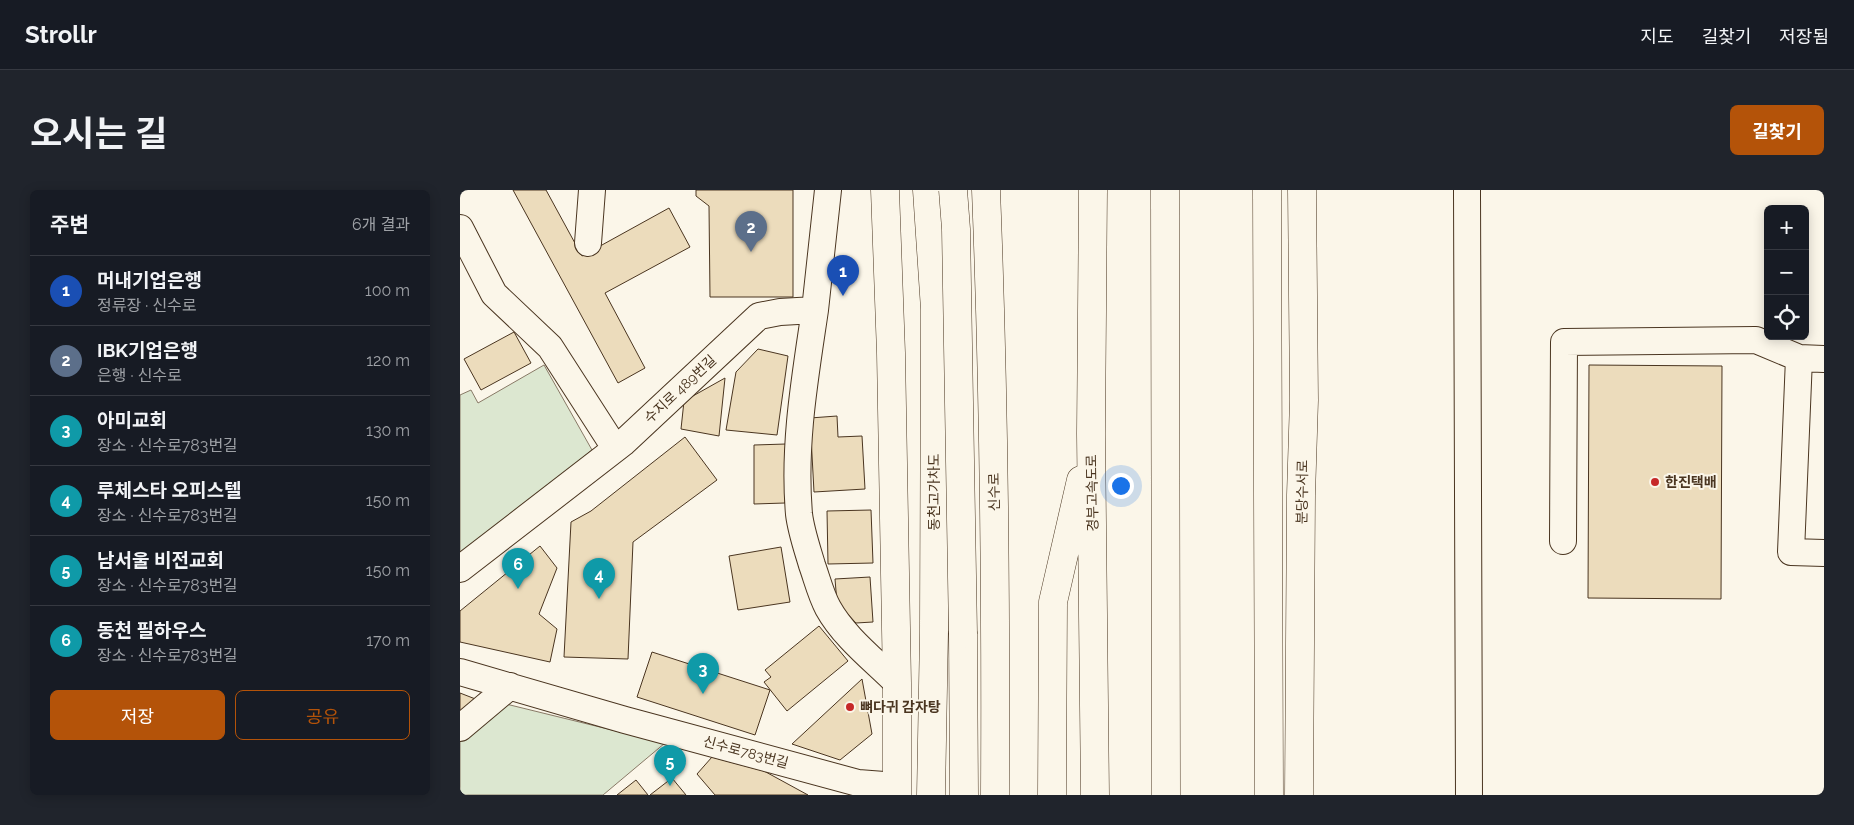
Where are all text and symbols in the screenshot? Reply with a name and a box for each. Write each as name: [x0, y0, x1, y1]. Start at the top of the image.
text: Strollr: [25, 20, 97, 49]
text: 지도: [1641, 26, 1674, 47]
text: 길찾기: [1702, 26, 1751, 47]
text: 저장됨: [1779, 26, 1829, 47]
button: 길찾기: [1730, 105, 1824, 155]
text: 오시는 길: [30, 113, 167, 154]
map controls: [1764, 205, 1809, 340]
button: +: [1764, 205, 1809, 250]
pin: 2: [735, 211, 767, 252]
text: 주변: [50, 212, 89, 237]
text: 6개 결과: [352, 215, 410, 234]
button: −: [1764, 250, 1809, 295]
pin: 1: [827, 255, 859, 296]
text: 머내기업은행: [97, 269, 202, 291]
text: 1: [62, 281, 70, 300]
text: 100 m: [365, 281, 410, 300]
button: locate: [1764, 295, 1809, 340]
text: 정류장 · 신수로: [97, 296, 197, 315]
text: IBK기업은행: [97, 339, 198, 361]
text: 2: [61, 351, 71, 370]
text: 120 m: [366, 351, 410, 370]
street label: 수지로 489번길: [641, 352, 719, 426]
text: 은행 · 신수로: [97, 366, 182, 385]
text: 아미교회: [97, 409, 167, 431]
text: 3: [62, 421, 70, 440]
text: 130 m: [366, 421, 410, 440]
text: 장소 · 신수로783번길: [97, 436, 238, 455]
street label: 동천고가차도: [926, 453, 942, 531]
street label: 경부고속도로: [1083, 454, 1101, 532]
street label: 분당수서로: [1293, 460, 1311, 524]
street label: 신수로: [986, 472, 1002, 511]
your location: [1108, 473, 1134, 499]
place label: 한진택배: [1665, 474, 1717, 490]
marker: 한진택배: [1649, 476, 1661, 488]
text: 루체스타 오피스텔: [97, 479, 241, 501]
text: 4: [61, 491, 71, 510]
text: 150 m: [366, 491, 410, 510]
text: 장소 · 신수로783번길: [97, 506, 238, 525]
pin: 6: [502, 548, 534, 589]
text: 남서울 비전교회: [97, 549, 224, 571]
pin: 4: [583, 558, 615, 599]
text: 5: [62, 561, 70, 580]
text: 150 m: [366, 561, 410, 580]
text: 장소 · 신수로783번길: [97, 576, 238, 595]
text: 동천 필하우스: [97, 619, 206, 641]
text: 6: [61, 631, 71, 650]
text: 170 m: [366, 631, 410, 650]
text: 장소 · 신수로783번길: [97, 646, 238, 665]
pin: 3: [687, 653, 719, 694]
button: 저장: [50, 690, 225, 740]
button: 공유: [235, 690, 410, 740]
place label: 뼈다귀 감자탕: [860, 699, 941, 715]
marker: 뼈다귀 감자탕: [844, 701, 856, 713]
street label: 신수로783번길: [702, 733, 790, 771]
pin: 5: [654, 745, 686, 786]

